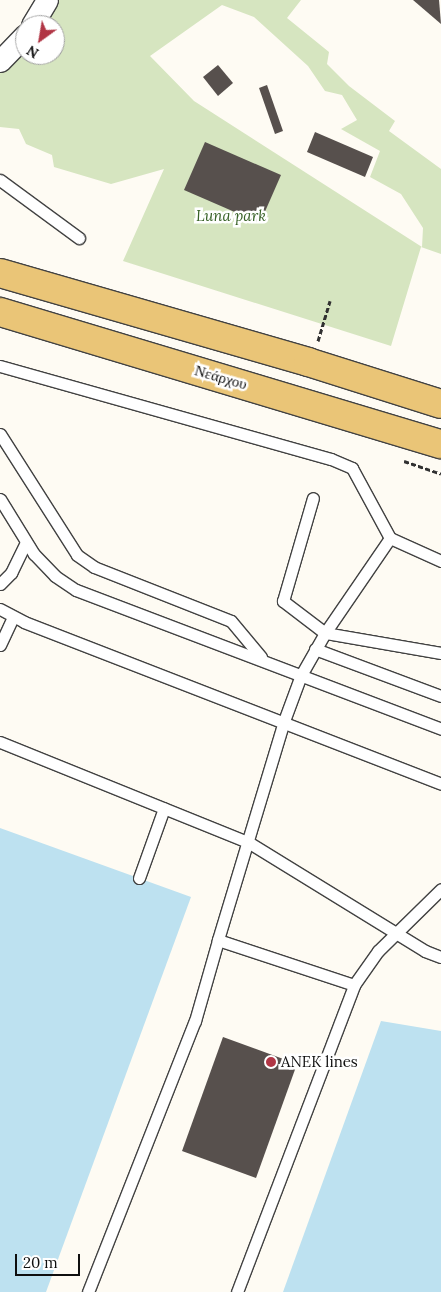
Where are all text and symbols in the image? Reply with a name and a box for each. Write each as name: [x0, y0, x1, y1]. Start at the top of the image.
north arrow: [15, 15, 65, 65]
text: N: [23, 41, 42, 62]
park label: Luna park: [196, 207, 266, 225]
street label: Νεάρχου: [193, 361, 249, 393]
place label: ANEK lines: [281, 1053, 358, 1071]
marker: ANEK lines: [265, 1056, 277, 1068]
scale bar: [18, 1244, 82, 1276]
text: 20 m: [23, 1253, 58, 1272]

